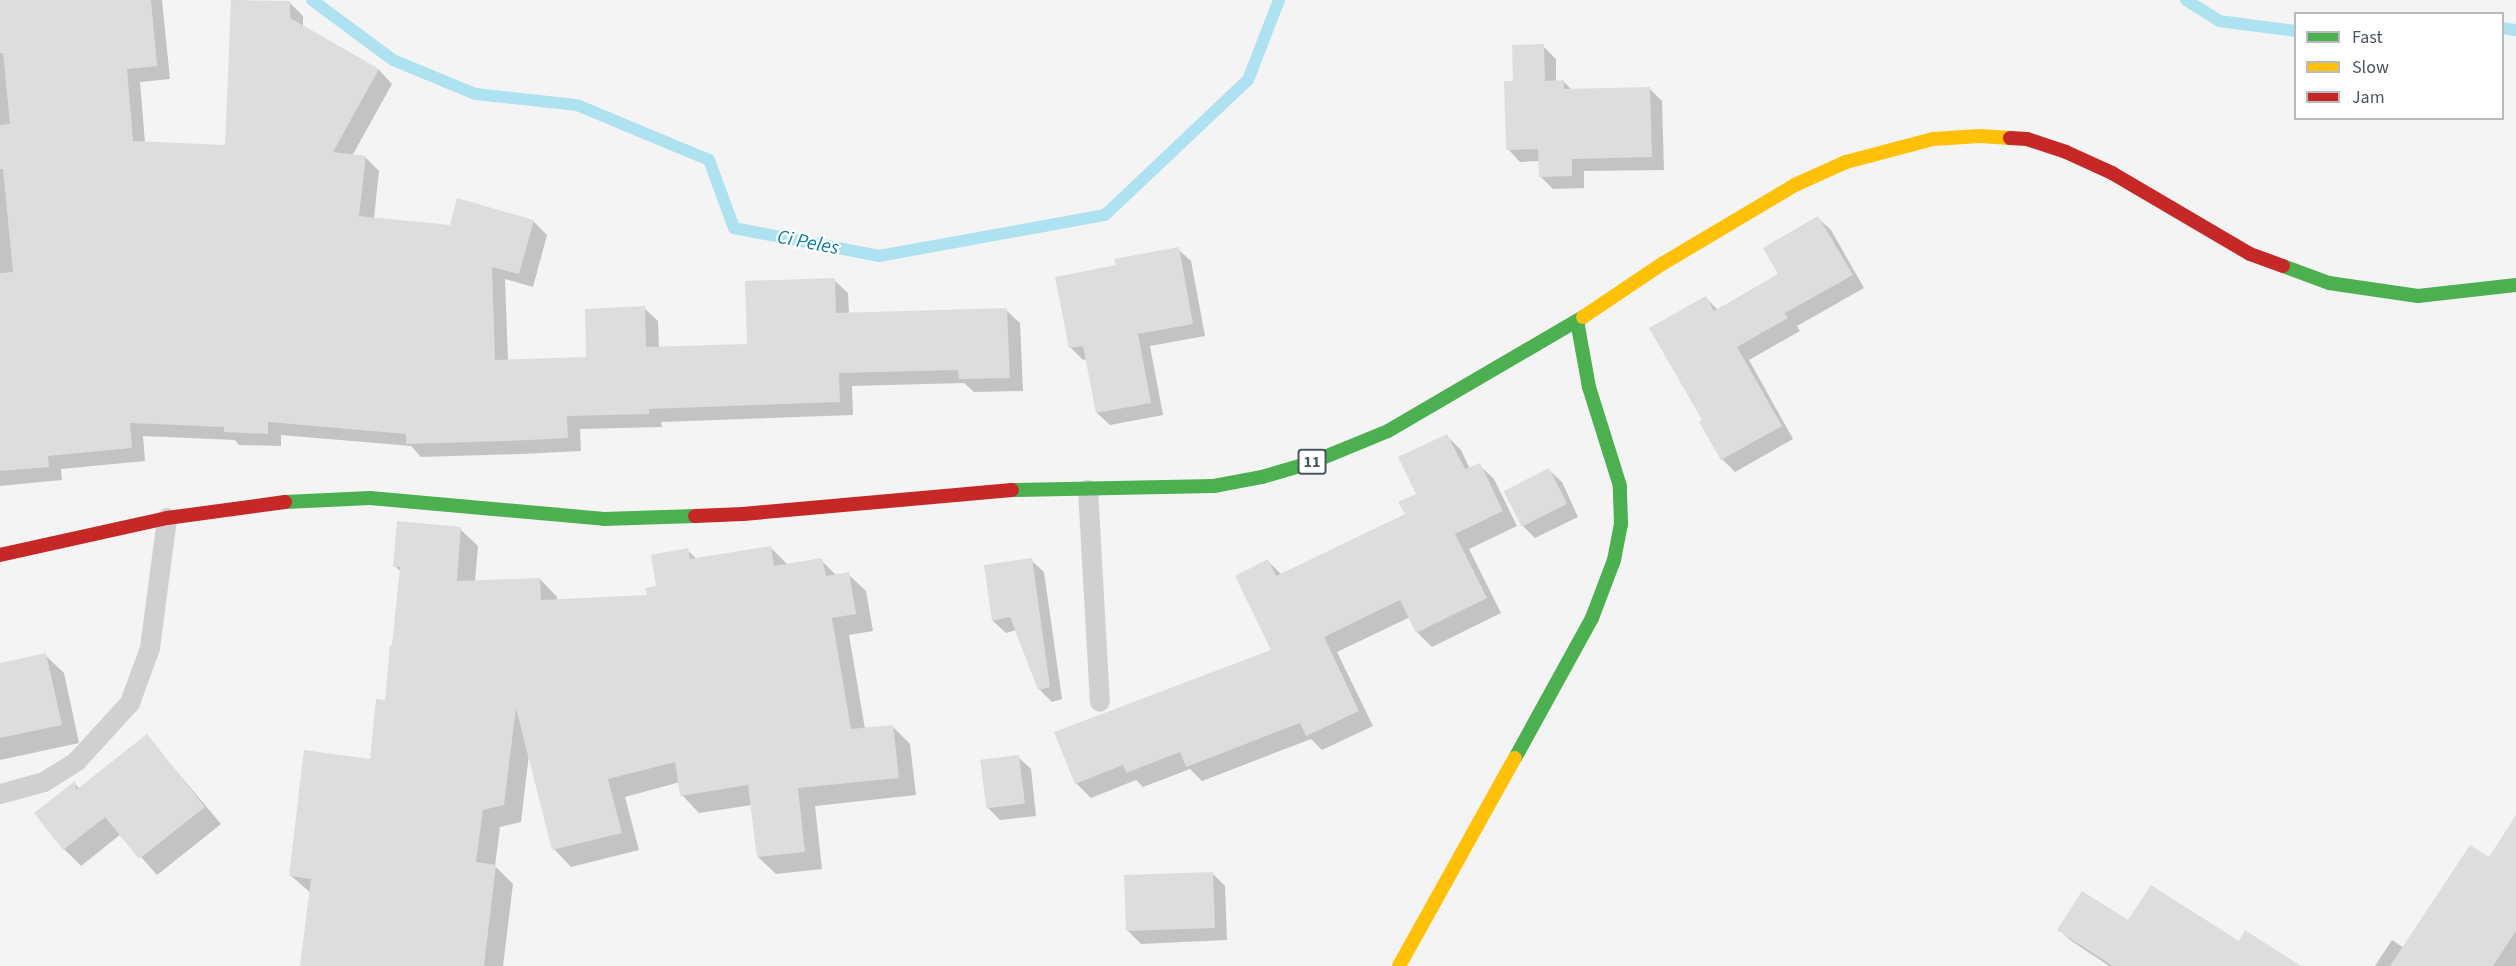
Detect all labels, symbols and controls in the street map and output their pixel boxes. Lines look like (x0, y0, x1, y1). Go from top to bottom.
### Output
legend (2294, 12, 2504, 120)
text: Fast (2352, 25, 2383, 50)
text: Slow (2352, 55, 2389, 80)
text: Jam (2352, 85, 2385, 110)
water label: Ci Peles (775, 225, 841, 261)
road number: 11 (1297, 449, 1327, 475)

